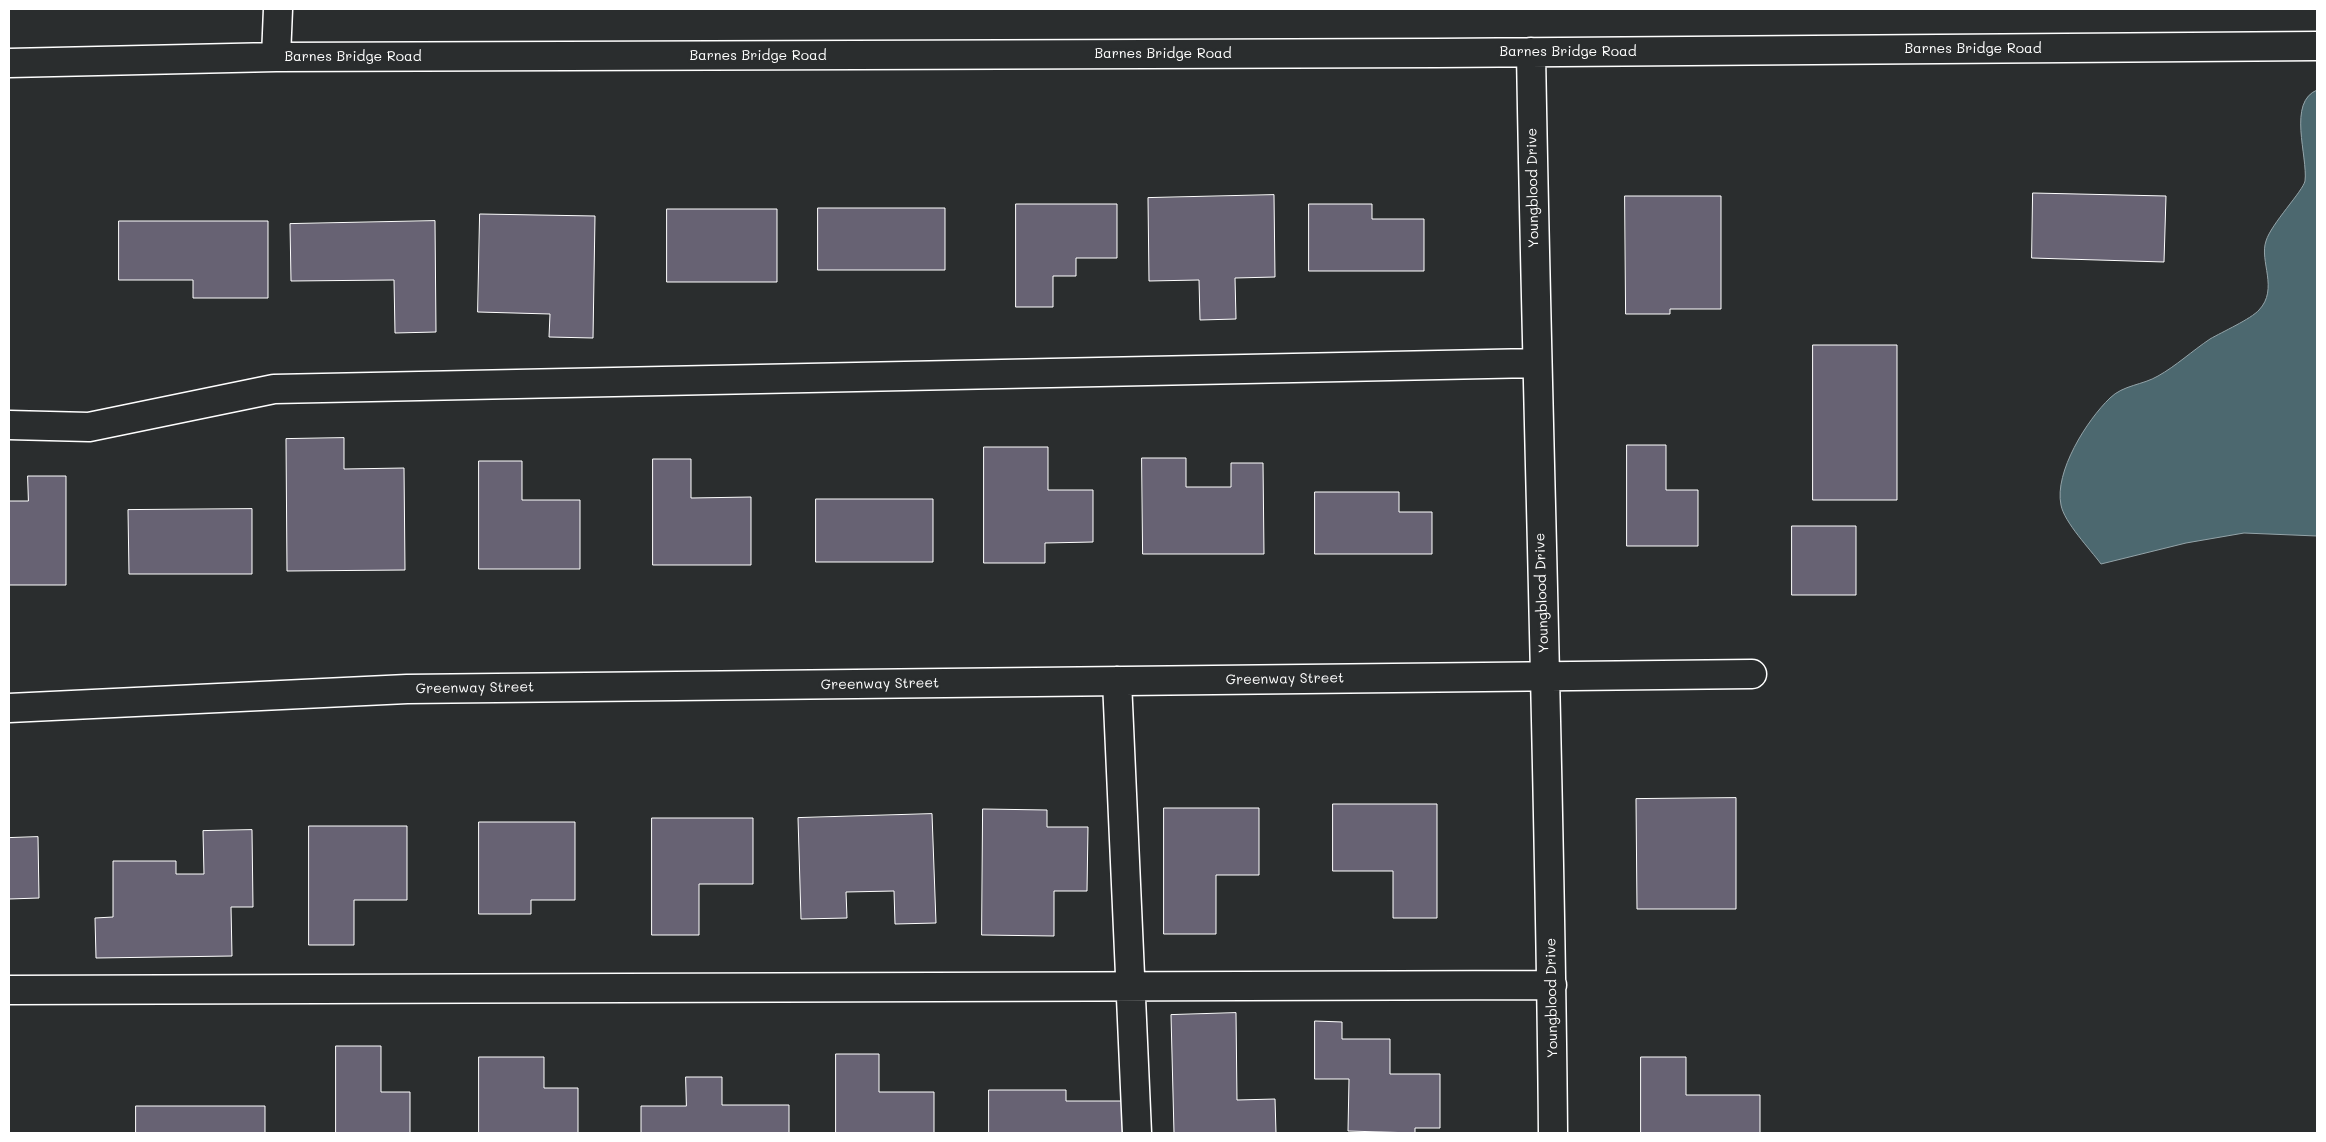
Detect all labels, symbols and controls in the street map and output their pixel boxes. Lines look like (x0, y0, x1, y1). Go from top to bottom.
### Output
street label: Barnes Bridge Road (1904, 41, 2042, 57)
street label: Barnes Bridge Road (1499, 44, 1637, 60)
street label: Barnes Bridge Road (1094, 46, 1232, 62)
street label: Barnes Bridge Road (689, 48, 827, 64)
street label: Barnes Bridge Road (284, 49, 422, 65)
street label: Youngblood Drive (1524, 128, 1542, 248)
street label: Youngblood Drive (1532, 533, 1552, 653)
street label: Greenway Street (1226, 670, 1344, 688)
street label: Greenway Street (821, 675, 939, 693)
street label: Greenway Street (416, 679, 534, 697)
street label: Youngblood Drive (1543, 938, 1561, 1058)

